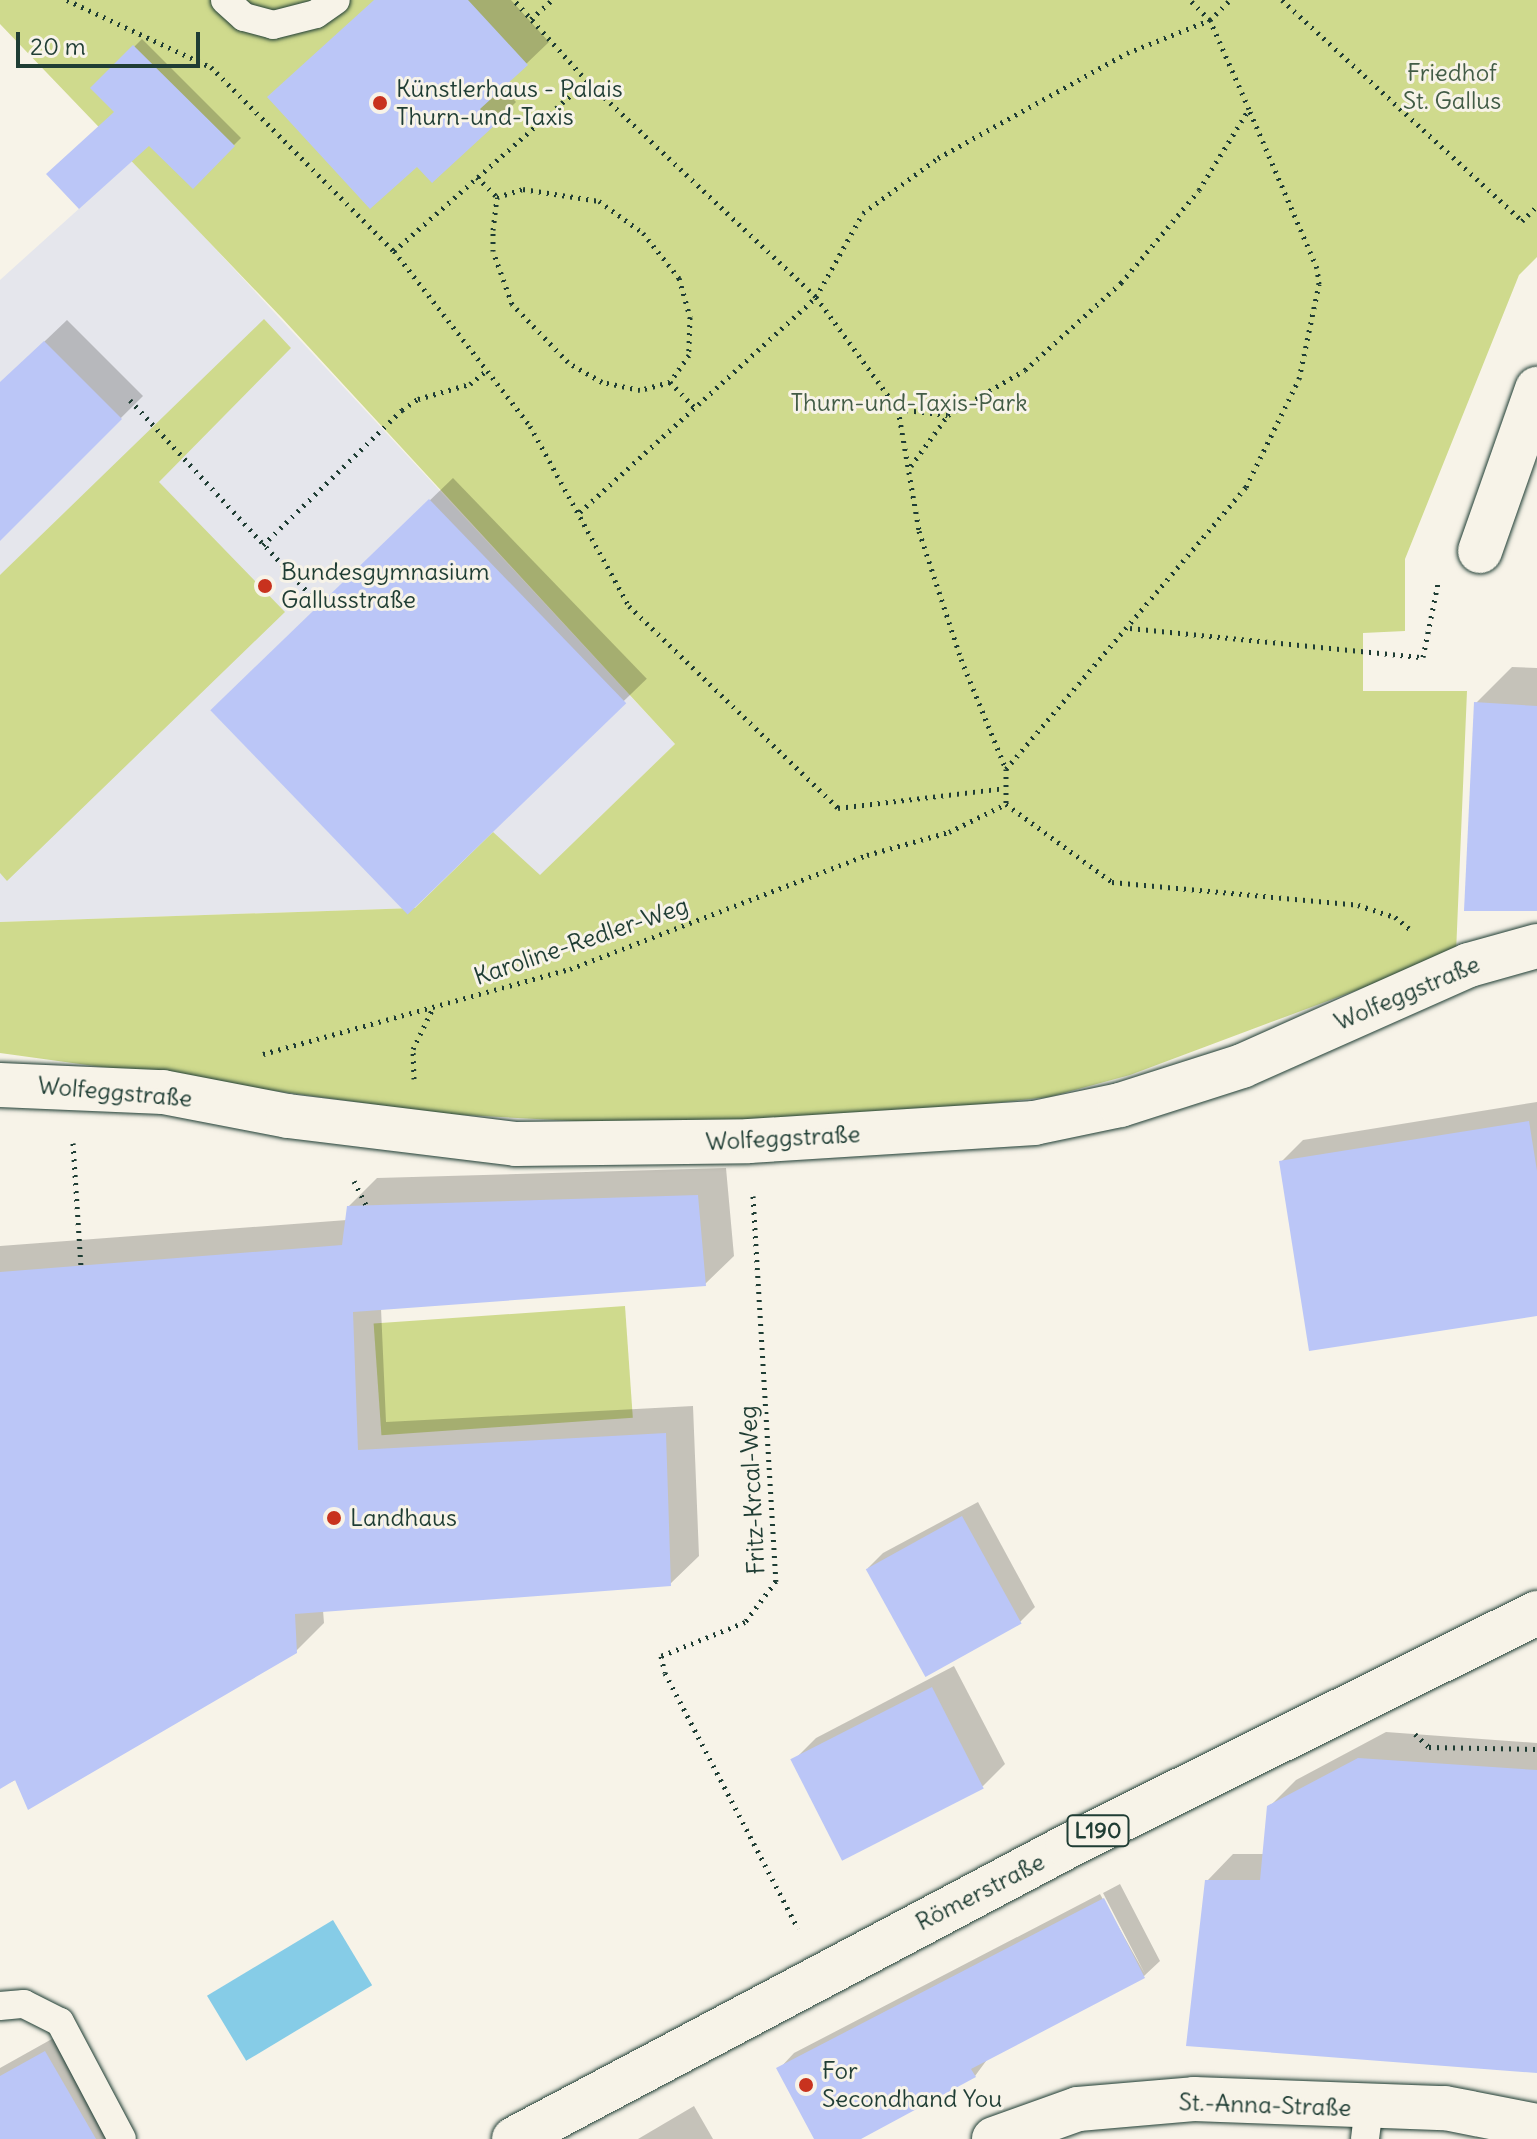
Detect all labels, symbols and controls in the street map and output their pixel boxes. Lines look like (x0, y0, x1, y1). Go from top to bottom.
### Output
scale bar (20, 16, 204, 66)
text: 20 m (30, 31, 86, 61)
park label: Friedhof St. Gallus (1403, 59, 1501, 115)
place label: Künstlerhaus - Palais Thurn-und-Taxis (396, 75, 623, 131)
marker: Künstlerhaus - Palais Thurn-und-Taxis (371, 94, 389, 112)
park label: Thurn-und-Taxis-Park (790, 389, 1028, 417)
place label: Bundesgymnasium Gallusstraße (281, 558, 490, 614)
marker: Bundesgymnasium Gallusstraße (256, 577, 274, 595)
street label: Karoline-Redler-Weg (470, 891, 692, 991)
street label: Wolfeggstraße (1330, 949, 1484, 1037)
street label: Wolfeggstraße (37, 1071, 193, 1113)
street label: Wolfeggstraße (705, 1120, 861, 1156)
street label: Fritz-Krcal-Weg (733, 1405, 771, 1575)
place label: Landhaus (350, 1504, 457, 1532)
marker: Landhaus (325, 1509, 343, 1527)
road number: L190 (1066, 1813, 1130, 1849)
street label: Römerstraße (911, 1847, 1049, 1937)
place label: For Secondhand You (822, 2057, 1002, 2113)
marker: For Secondhand You (797, 2076, 815, 2094)
street label: St.-Anna-Straße (1178, 2088, 1352, 2122)

